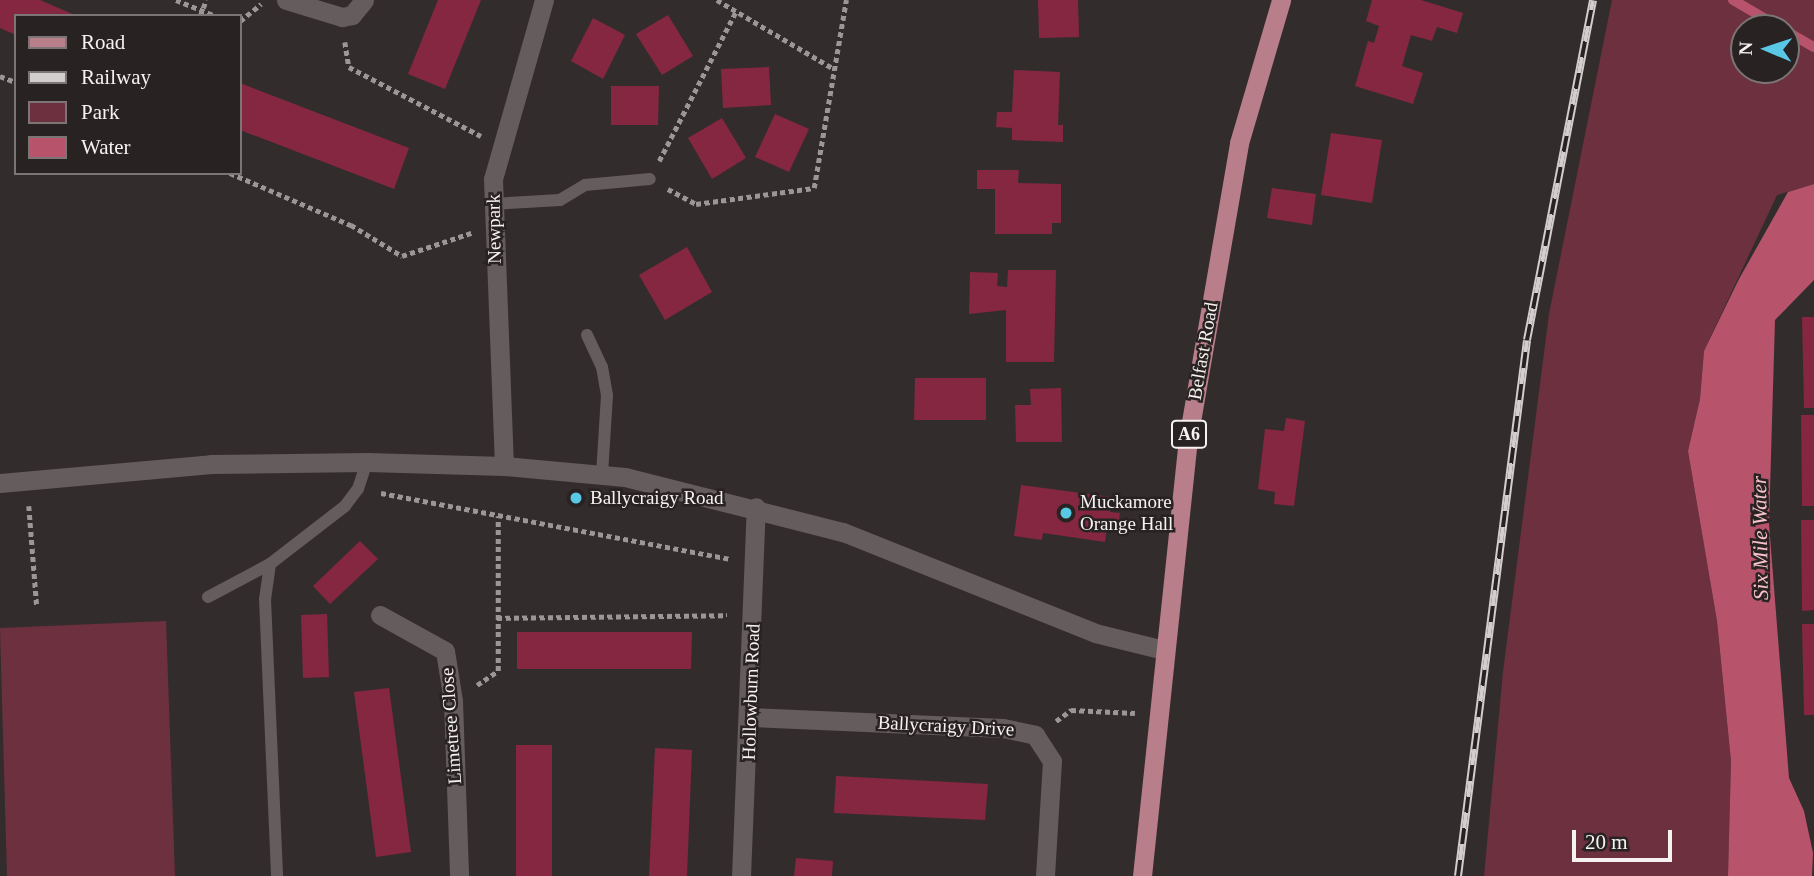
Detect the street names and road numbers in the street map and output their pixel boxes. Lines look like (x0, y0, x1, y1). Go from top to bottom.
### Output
street label: Newpark (482, 194, 506, 264)
street label: Belfast Road (1183, 300, 1223, 402)
road number: A6 (1170, 420, 1208, 448)
street label: Hollowburn Road (737, 623, 765, 761)
street label: Limetree Close (436, 667, 466, 785)
street label: Ballycraigy Drive (877, 711, 1015, 741)

